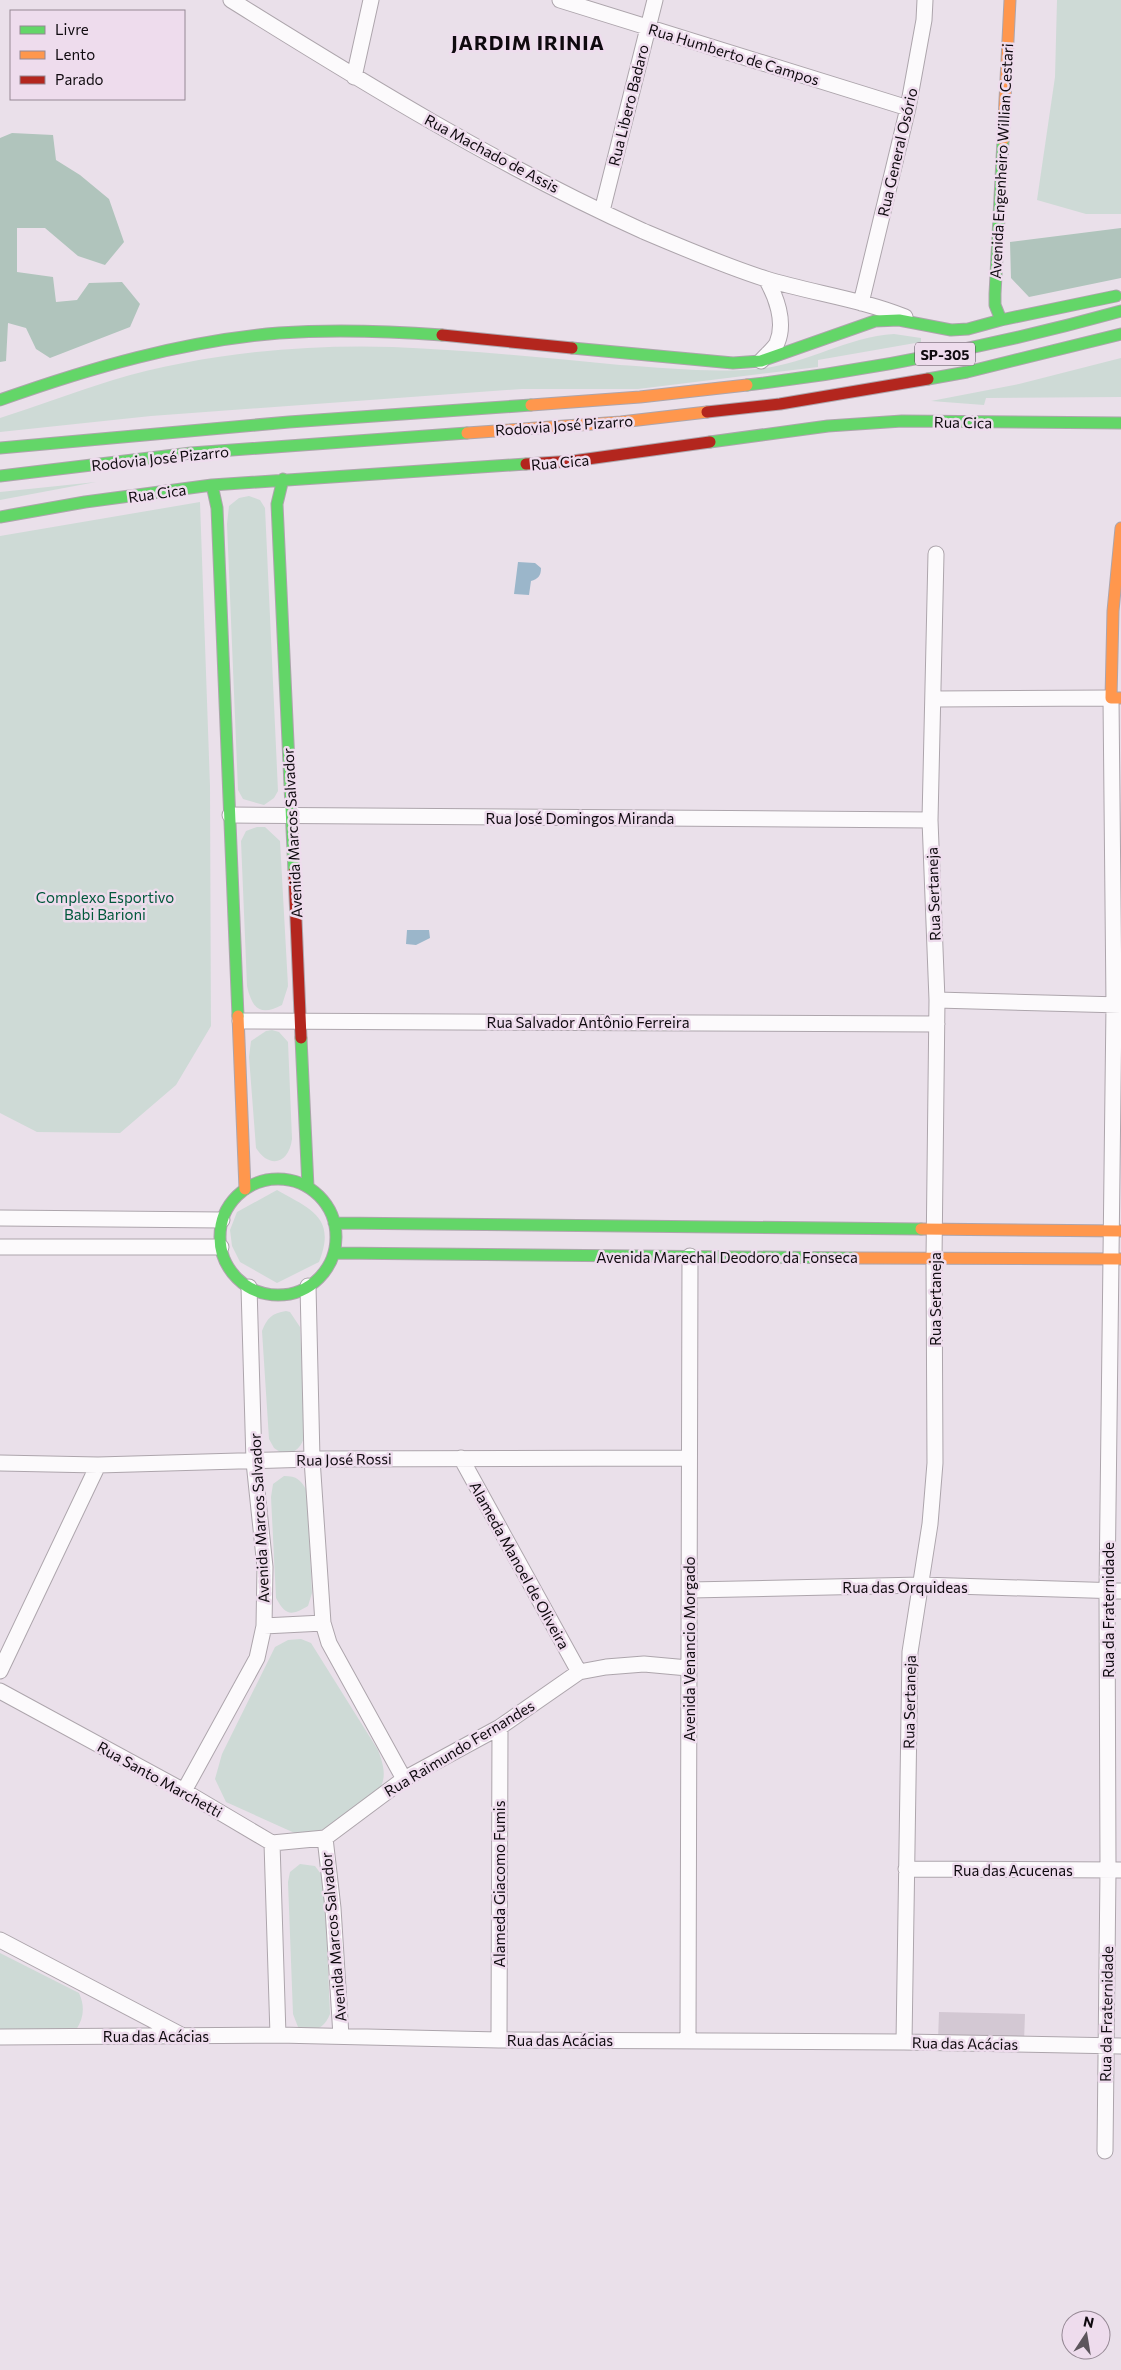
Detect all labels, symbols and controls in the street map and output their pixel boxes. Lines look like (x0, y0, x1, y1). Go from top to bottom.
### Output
legend (10, 10, 185, 100)
street label: Rua Humberto de Campos (646, 19, 822, 89)
text: Livre (55, 20, 89, 38)
district label: JARDIM IRINIA (451, 30, 605, 54)
street label: Rua Libero Badaro (604, 42, 652, 168)
street label: Avenida Engenheiro Willian Cestari (986, 43, 1016, 279)
text: Lento (55, 45, 95, 63)
text: Parado (55, 70, 104, 88)
street label: Rua General Osório (873, 86, 921, 218)
street label: Rua Machado de Assis (422, 110, 562, 196)
road number: SP-305 (915, 342, 975, 366)
street label: Rodovia José Pizarro (494, 411, 634, 439)
street label: Rua Cica (934, 412, 992, 432)
street label: Rodovia José Pizarro (90, 442, 230, 474)
street label: Rua Cica (530, 450, 590, 474)
street label: Rua Cica (127, 480, 187, 506)
street label: Avenida Marcos Salvador (279, 748, 305, 918)
street label: Rua José Domingos Miranda (486, 809, 674, 827)
street label: Rua Sertaneja (922, 847, 944, 941)
park label: Complexo Esportivo Babi Barioni (36, 888, 174, 923)
street label: Rua Salvador Antônio Ferreira (487, 1013, 690, 1031)
street label: Avenida Marechal Deodoro da Fonseca (596, 1248, 858, 1266)
street label: Rua Sertaneja (926, 1252, 944, 1346)
street label: Avenida Marcos Salvador (246, 1433, 272, 1603)
street label: Rua José Rossi (296, 1449, 392, 1469)
street label: Alameda Manoel de Oliveira (466, 1478, 574, 1652)
street label: Rua da Fraternidade (1099, 1542, 1117, 1678)
street label: Avenida Venancio Morgado (680, 1556, 698, 1742)
street label: Rua das Orquideas (842, 1578, 968, 1596)
street label: Rua Sertaneja (899, 1655, 919, 1749)
street label: Rua Raimundo Fernandes (381, 1696, 537, 1800)
street label: Rua Santo Marchetti (94, 1737, 226, 1821)
street label: Alameda Giacomo Fumis (490, 1800, 508, 1967)
street label: Avenida Marcos Salvador (317, 1851, 349, 2023)
street label: Rua das Acucenas (953, 1861, 1073, 1879)
street label: Rua da Fraternidade (1096, 1946, 1116, 2082)
street label: Rua das Acácias (103, 2027, 209, 2045)
street label: Rua das Acácias (507, 2031, 613, 2049)
street label: Rua das Acácias (912, 2033, 1019, 2053)
north arrow (1061, 2310, 1111, 2360)
text: N (1082, 2312, 1096, 2331)

